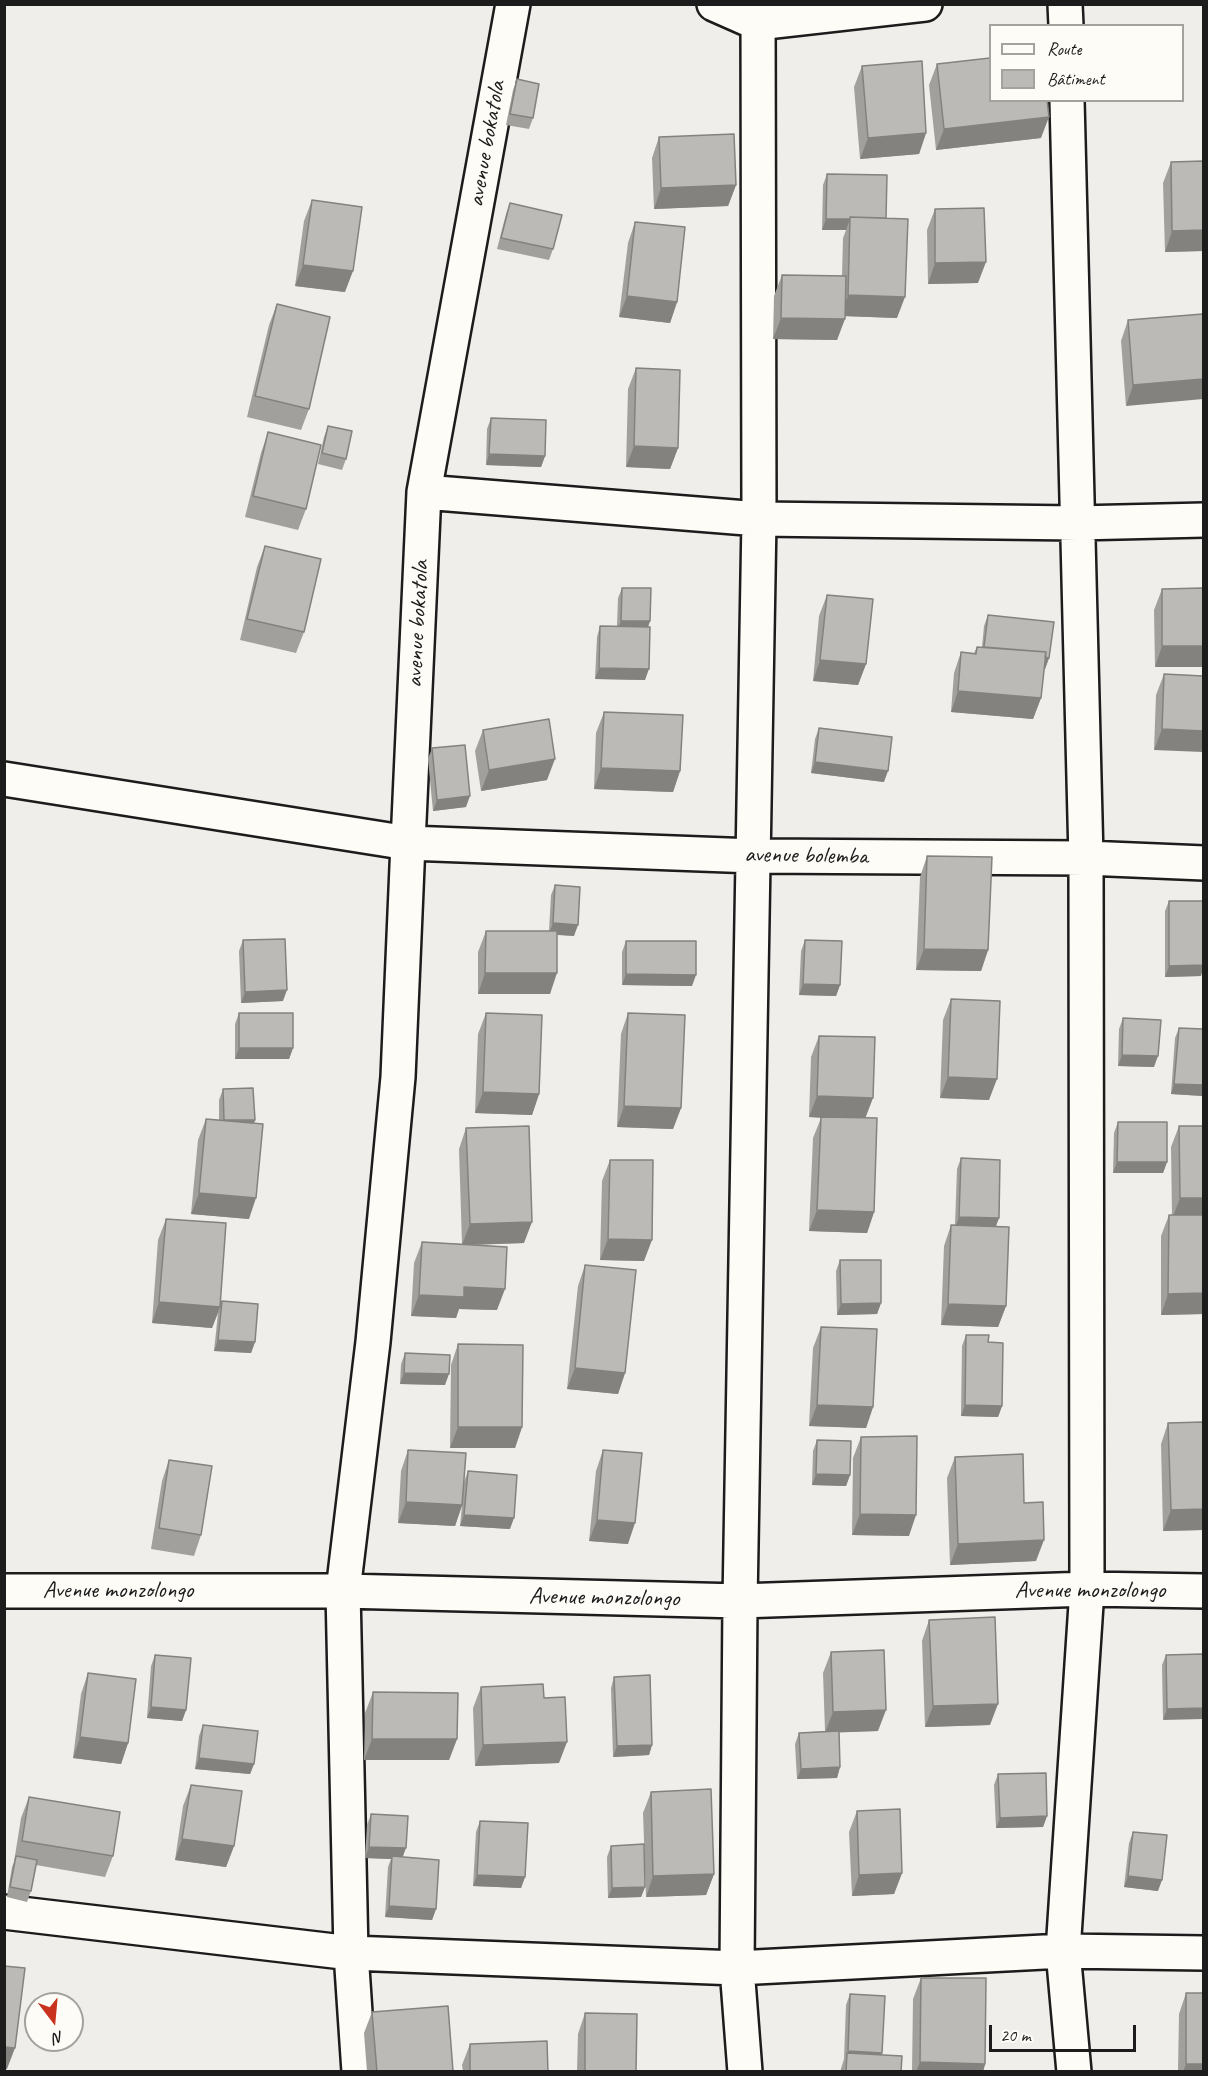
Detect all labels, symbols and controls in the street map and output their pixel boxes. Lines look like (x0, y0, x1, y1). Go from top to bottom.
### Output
legend (989, 24, 1184, 102)
text: Route (1047, 38, 1081, 60)
text: Bâtiment (1047, 68, 1105, 90)
street label: avenue bokatola (462, 79, 512, 209)
street label: avenue bokatola (400, 560, 436, 688)
street label: avenue bolemba (744, 841, 868, 871)
street label: Avenue monzolongo (43, 1577, 193, 1605)
street label: Avenue monzolongo (1015, 1577, 1165, 1605)
street label: Avenue monzolongo (529, 1582, 679, 1614)
north arrow (24, 1992, 84, 2052)
scale bar (992, 2013, 1139, 2051)
text: 20 m (1000, 2024, 1031, 2046)
text: N (51, 2026, 66, 2048)

